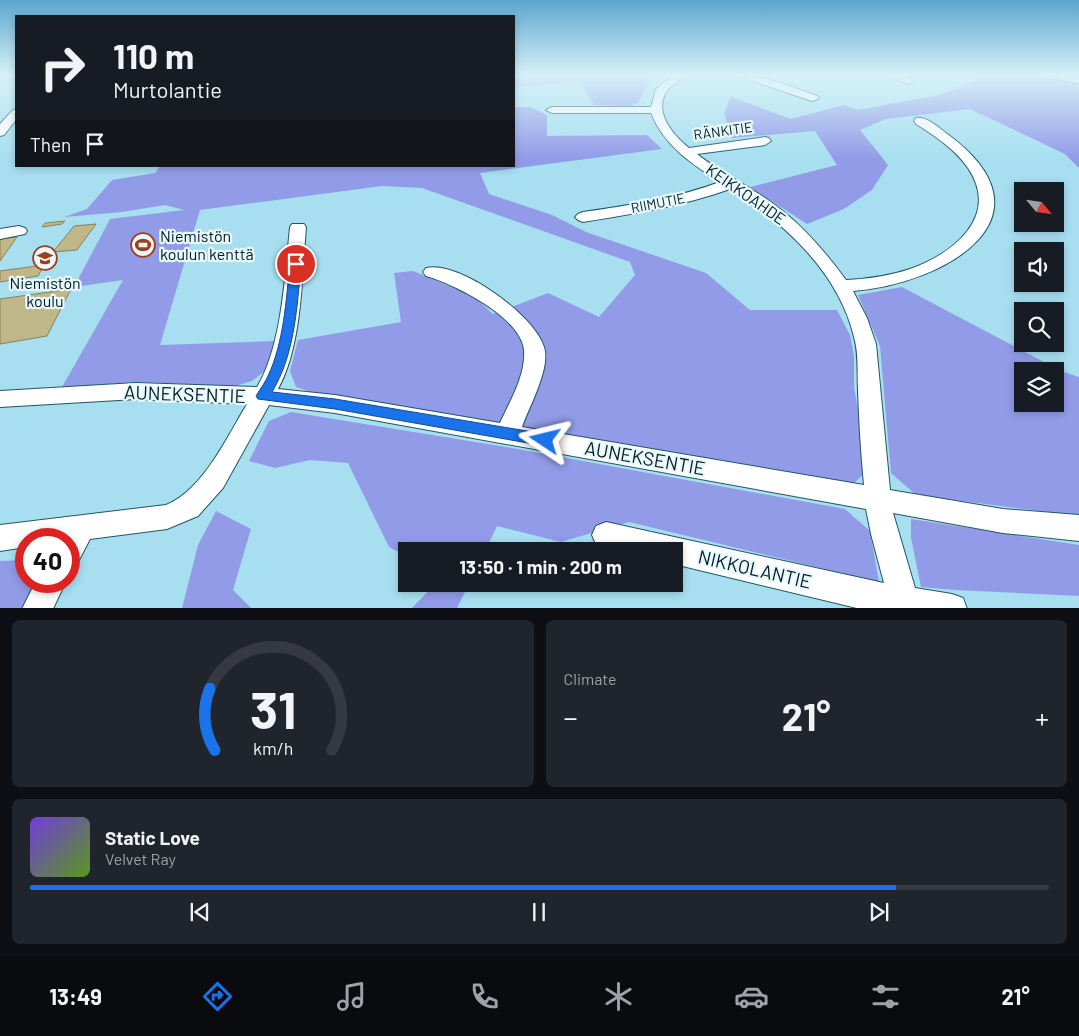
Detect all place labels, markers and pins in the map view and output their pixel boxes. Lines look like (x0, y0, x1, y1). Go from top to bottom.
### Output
place label: Niemistön koulun kenttä (160, 226, 254, 263)
sports icon: Niemistön koulun kenttä (130, 232, 156, 258)
pin (275, 243, 317, 285)
school or university icon: Niemistön koulu (32, 245, 58, 271)
place label: Niemistön koulu (9, 273, 81, 310)

